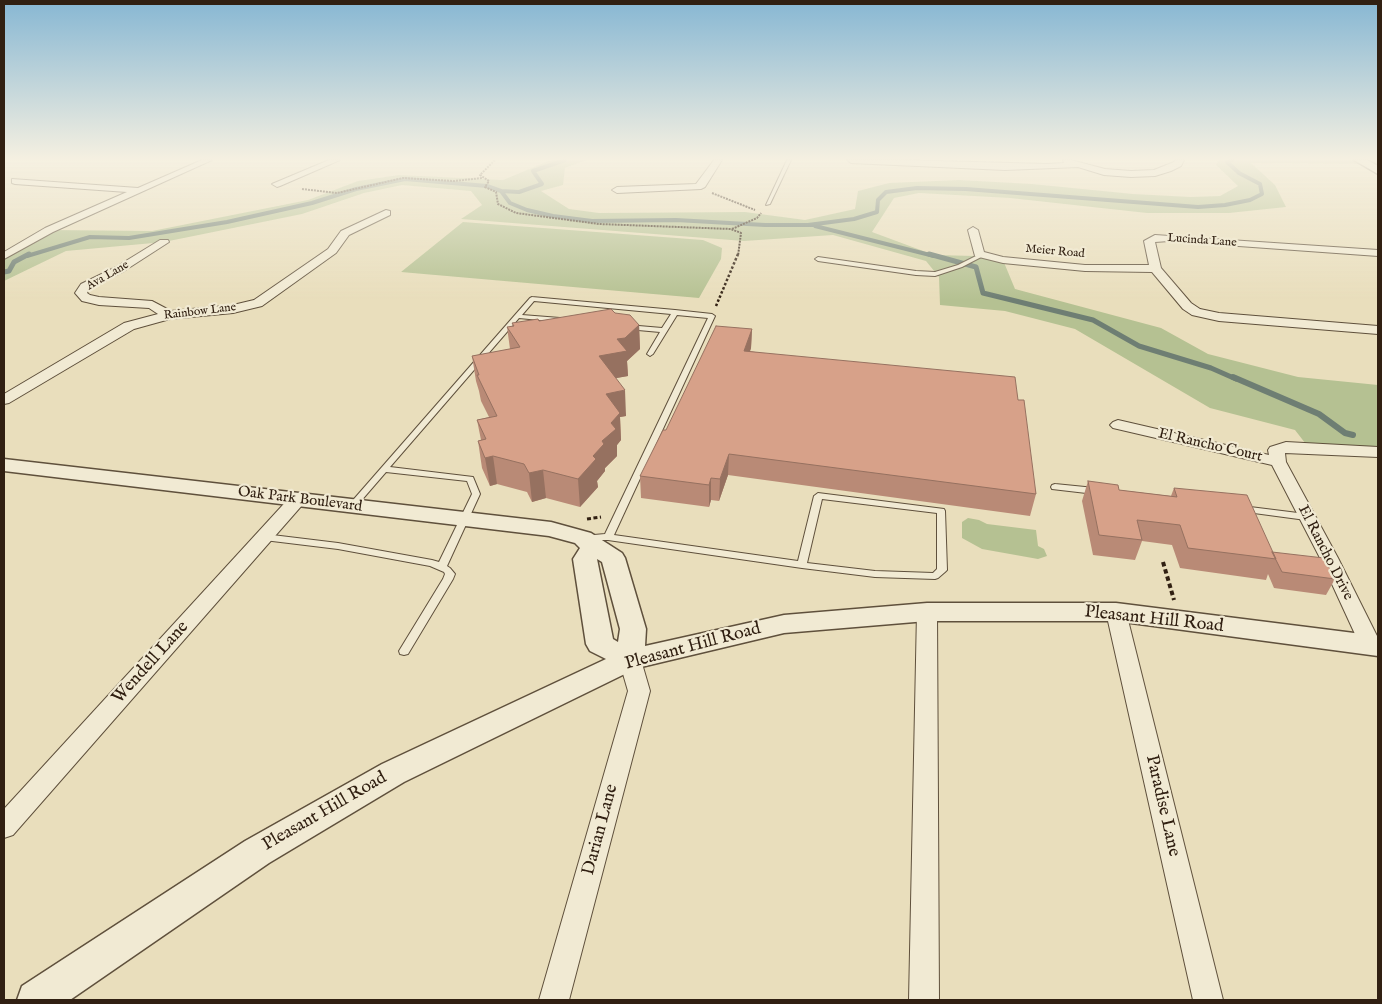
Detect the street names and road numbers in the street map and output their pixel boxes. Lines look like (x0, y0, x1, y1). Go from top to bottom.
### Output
street label: Lucinda Lane (1167, 231, 1237, 251)
street label: Meier Road (1025, 242, 1085, 262)
street label: Ava Lane (84, 258, 132, 294)
street label: Rainbow Lane (163, 300, 237, 324)
street label: El Rancho Court (1156, 425, 1264, 467)
street label: Oak Park Boulevard (237, 483, 363, 517)
street label: El Rancho Drive (1293, 502, 1357, 604)
street label: Pleasant Hill Road (1083, 602, 1225, 638)
street label: Wendell Lane (108, 617, 194, 709)
street label: Pleasant Hill Road (623, 618, 763, 676)
street label: Paradise Lane (1140, 753, 1184, 859)
street label: Pleasant Hill Road (259, 768, 391, 856)
street label: Darian Lane (578, 782, 624, 878)

